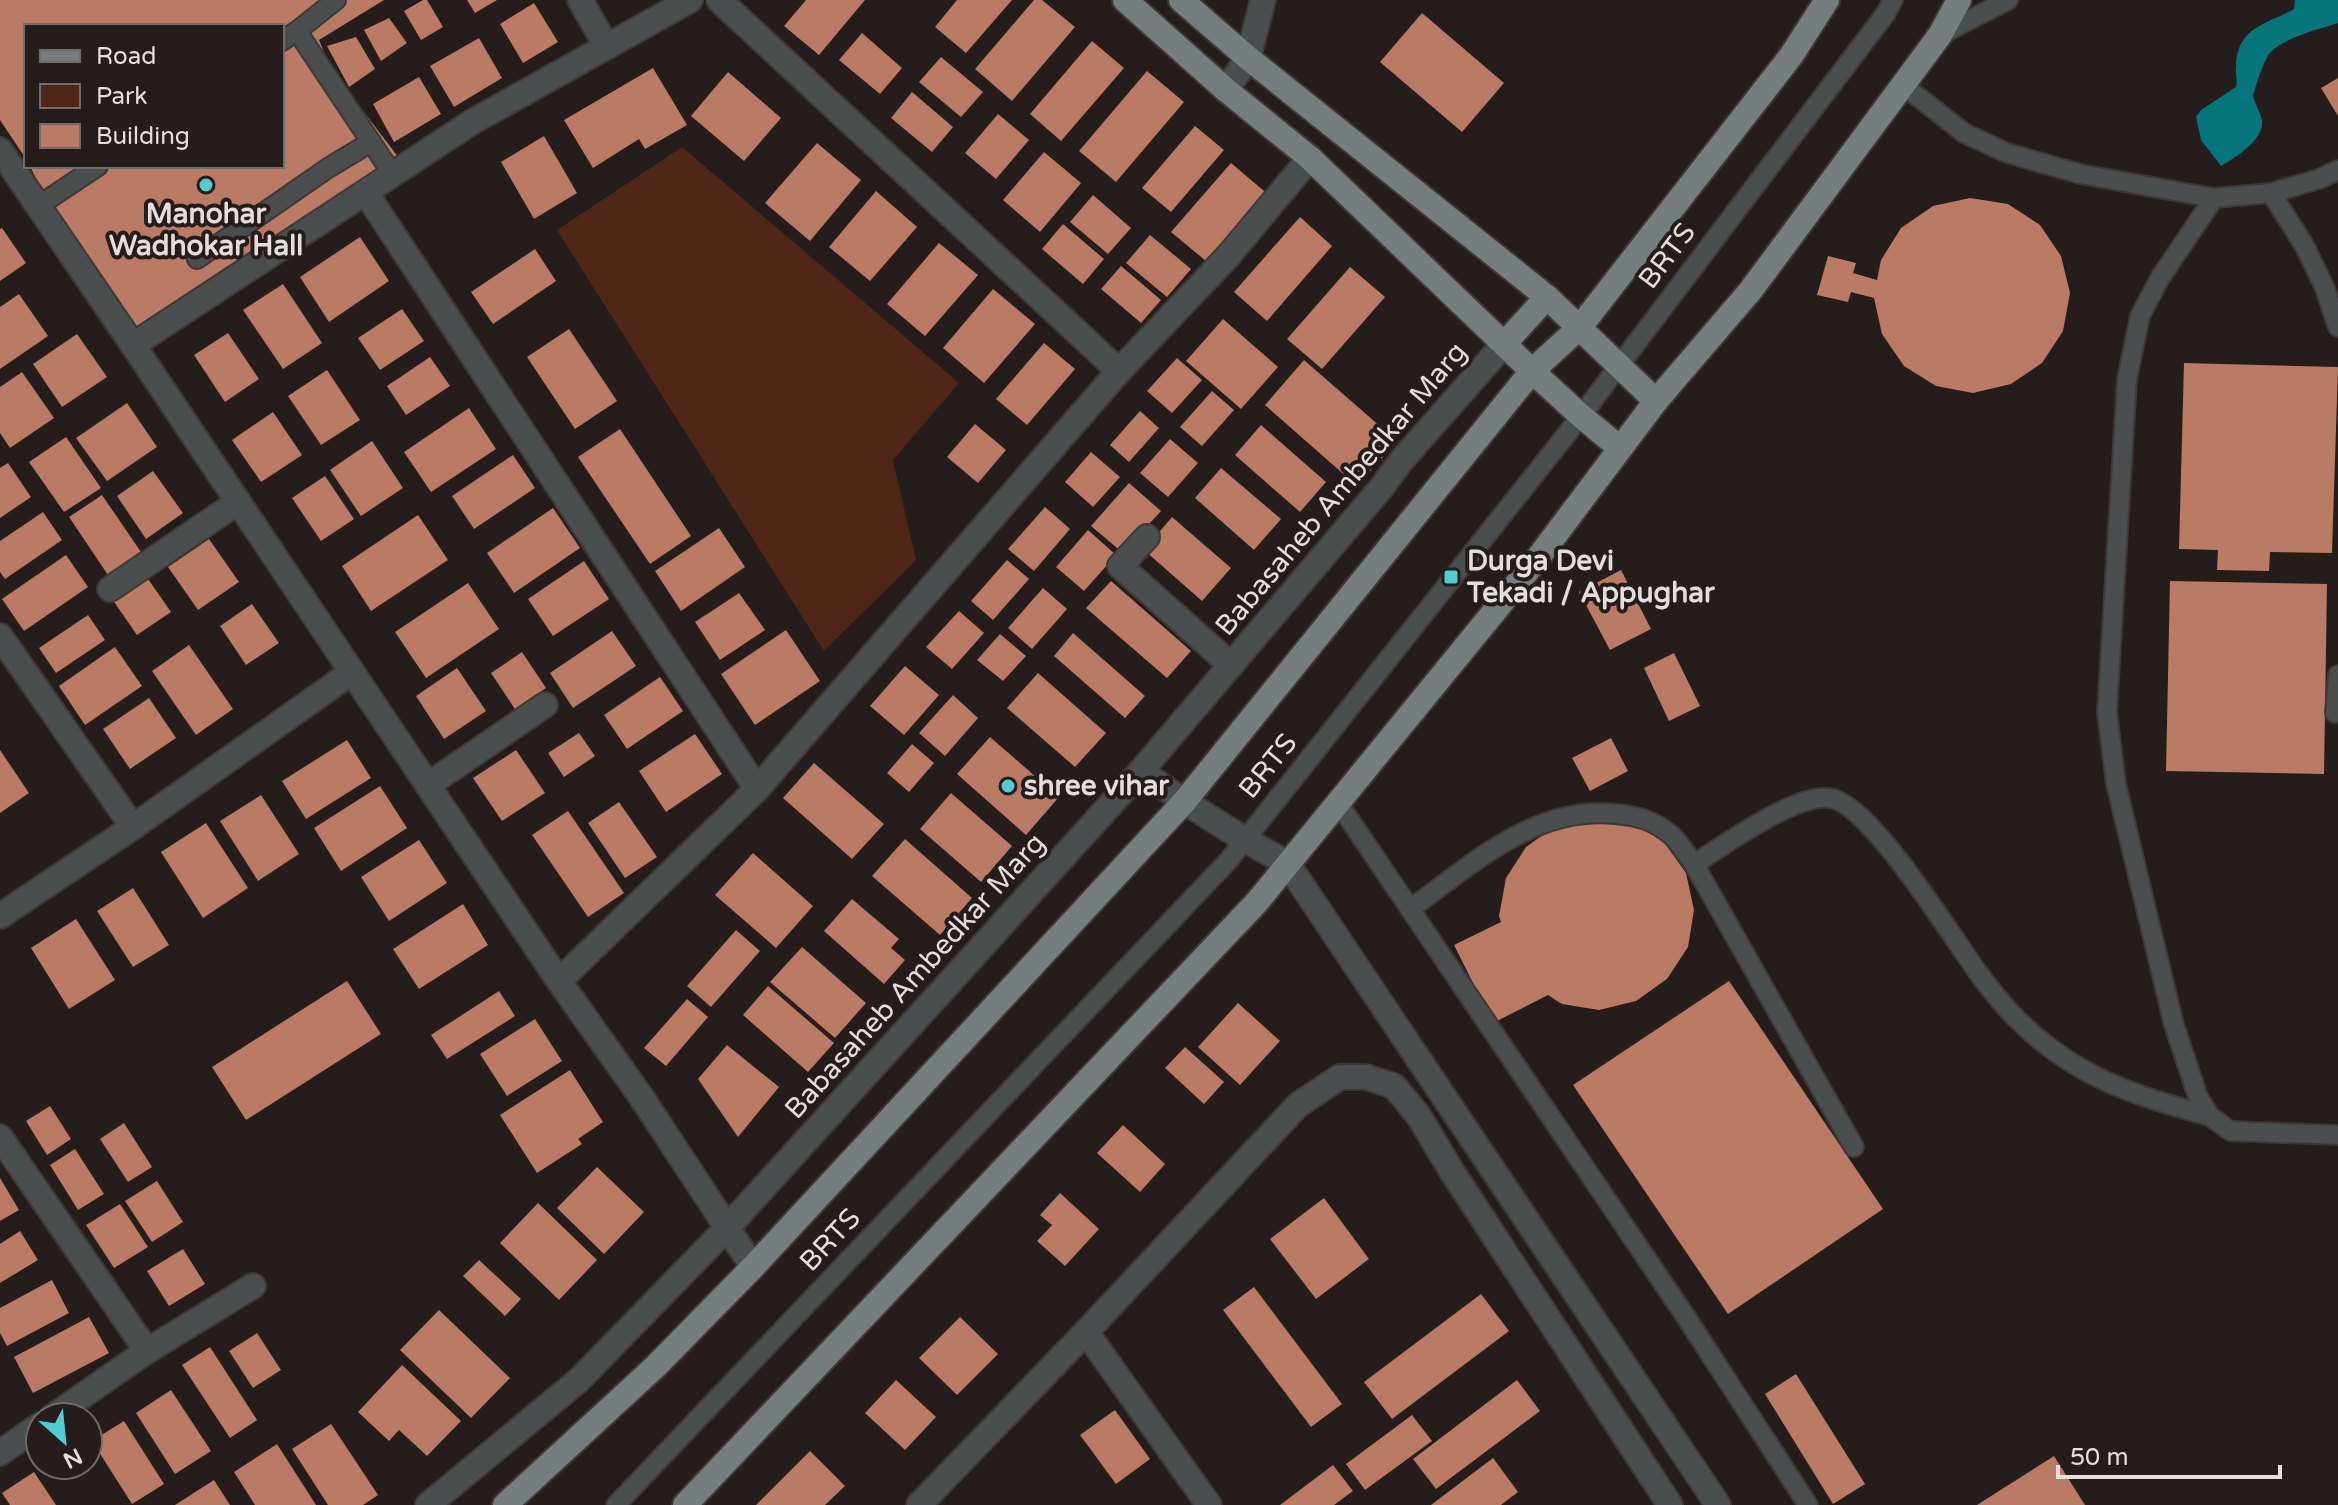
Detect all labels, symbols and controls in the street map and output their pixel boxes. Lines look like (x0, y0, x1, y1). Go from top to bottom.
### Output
legend (24, 24, 284, 168)
text: Road (96, 42, 156, 71)
text: Park (96, 82, 147, 111)
text: Building (96, 122, 190, 151)
marker: Manohar Wadhokar Hall (197, 176, 215, 194)
place label: Manohar Wadhokar Hall (109, 197, 303, 263)
street label: BRTS (1631, 216, 1703, 296)
street label: Babasaheb Ambedkar Marg (1208, 335, 1474, 643)
place label: Durga Devi Tekadi / Appughar (1466, 544, 1716, 610)
marker: Durga Devi Tekadi / Appughar (1442, 568, 1460, 586)
street label: BRTS (1232, 727, 1304, 805)
place label: shree vihar (1024, 769, 1170, 803)
marker: shree vihar (999, 777, 1017, 795)
street label: Babasaheb Ambedkar Marg (778, 826, 1052, 1126)
street label: BRTS (792, 1201, 868, 1279)
north arrow (24, 1401, 104, 1481)
scale bar (2058, 1429, 2280, 1479)
text: N (59, 1442, 86, 1474)
text: 50 m (2070, 1443, 2128, 1472)

